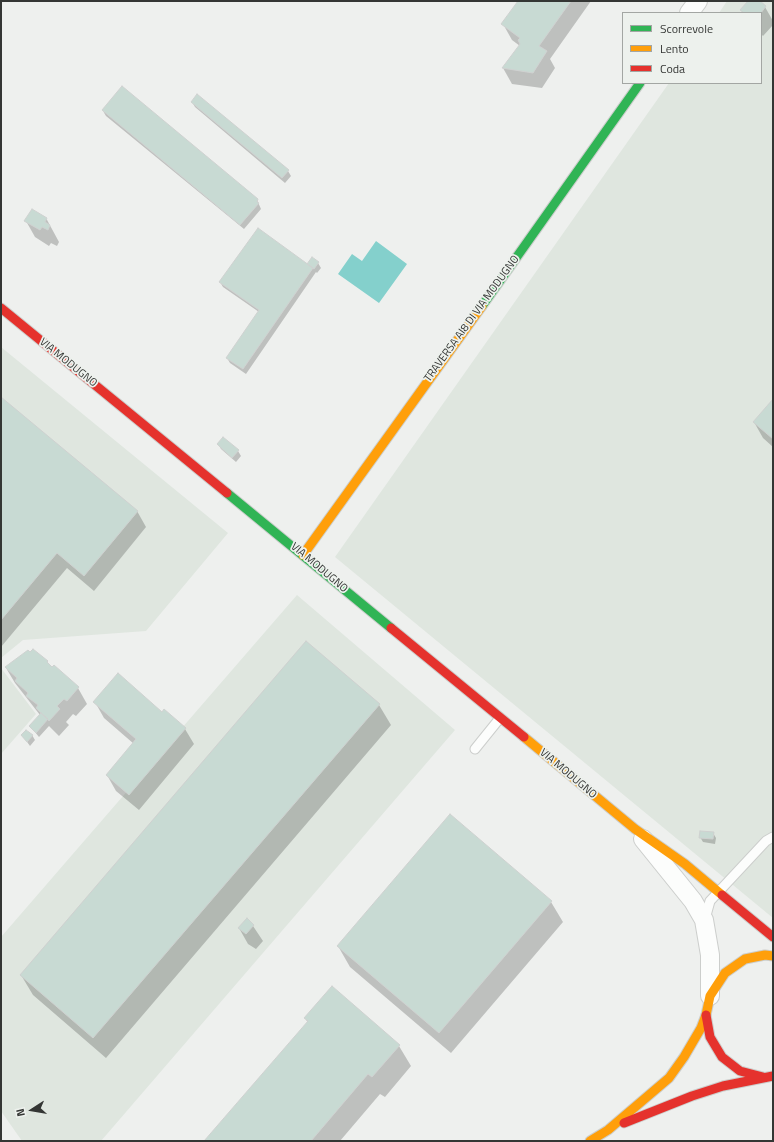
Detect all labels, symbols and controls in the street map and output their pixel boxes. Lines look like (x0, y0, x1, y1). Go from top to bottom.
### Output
legend (622, 12, 762, 84)
text: Scorrevole (660, 19, 713, 38)
text: Lento (660, 39, 689, 58)
text: Coda (660, 59, 685, 78)
street label: TRAVERSA AI8 DI VIA MODUGNO (422, 253, 522, 385)
street label: VIA MODUGNO (37, 336, 99, 390)
street label: VIA MODUGNO (288, 540, 350, 596)
street label: VIA MODUGNO (537, 746, 599, 802)
north arrow (12, 1090, 52, 1130)
text: N (12, 1107, 29, 1118)

